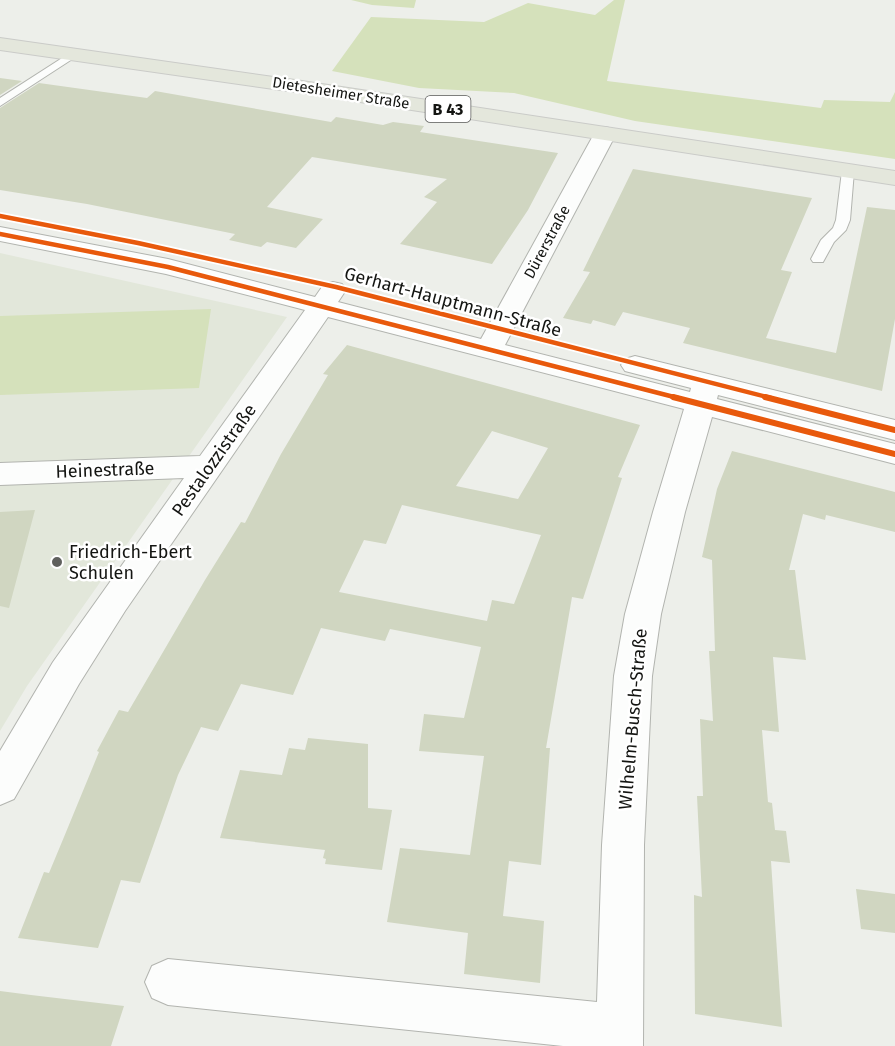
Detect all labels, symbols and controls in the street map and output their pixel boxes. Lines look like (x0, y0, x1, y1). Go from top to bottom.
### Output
street label: Dietesheimer Straße (271, 73, 411, 113)
road number: B 43 (426, 96, 470, 122)
street label: Dürerstraße (520, 202, 574, 282)
street label: Gerhart-Hauptmann-Straße (342, 262, 564, 342)
street label: Pestalozzistraße (167, 400, 261, 520)
street label: Heinestraße (55, 457, 155, 483)
place label: Friedrich-Ebert Schulen (69, 541, 192, 584)
marker: Friedrich-Ebert Schulen (50, 555, 64, 569)
street label: Wilhelm-Busch-Straße (614, 627, 652, 811)

